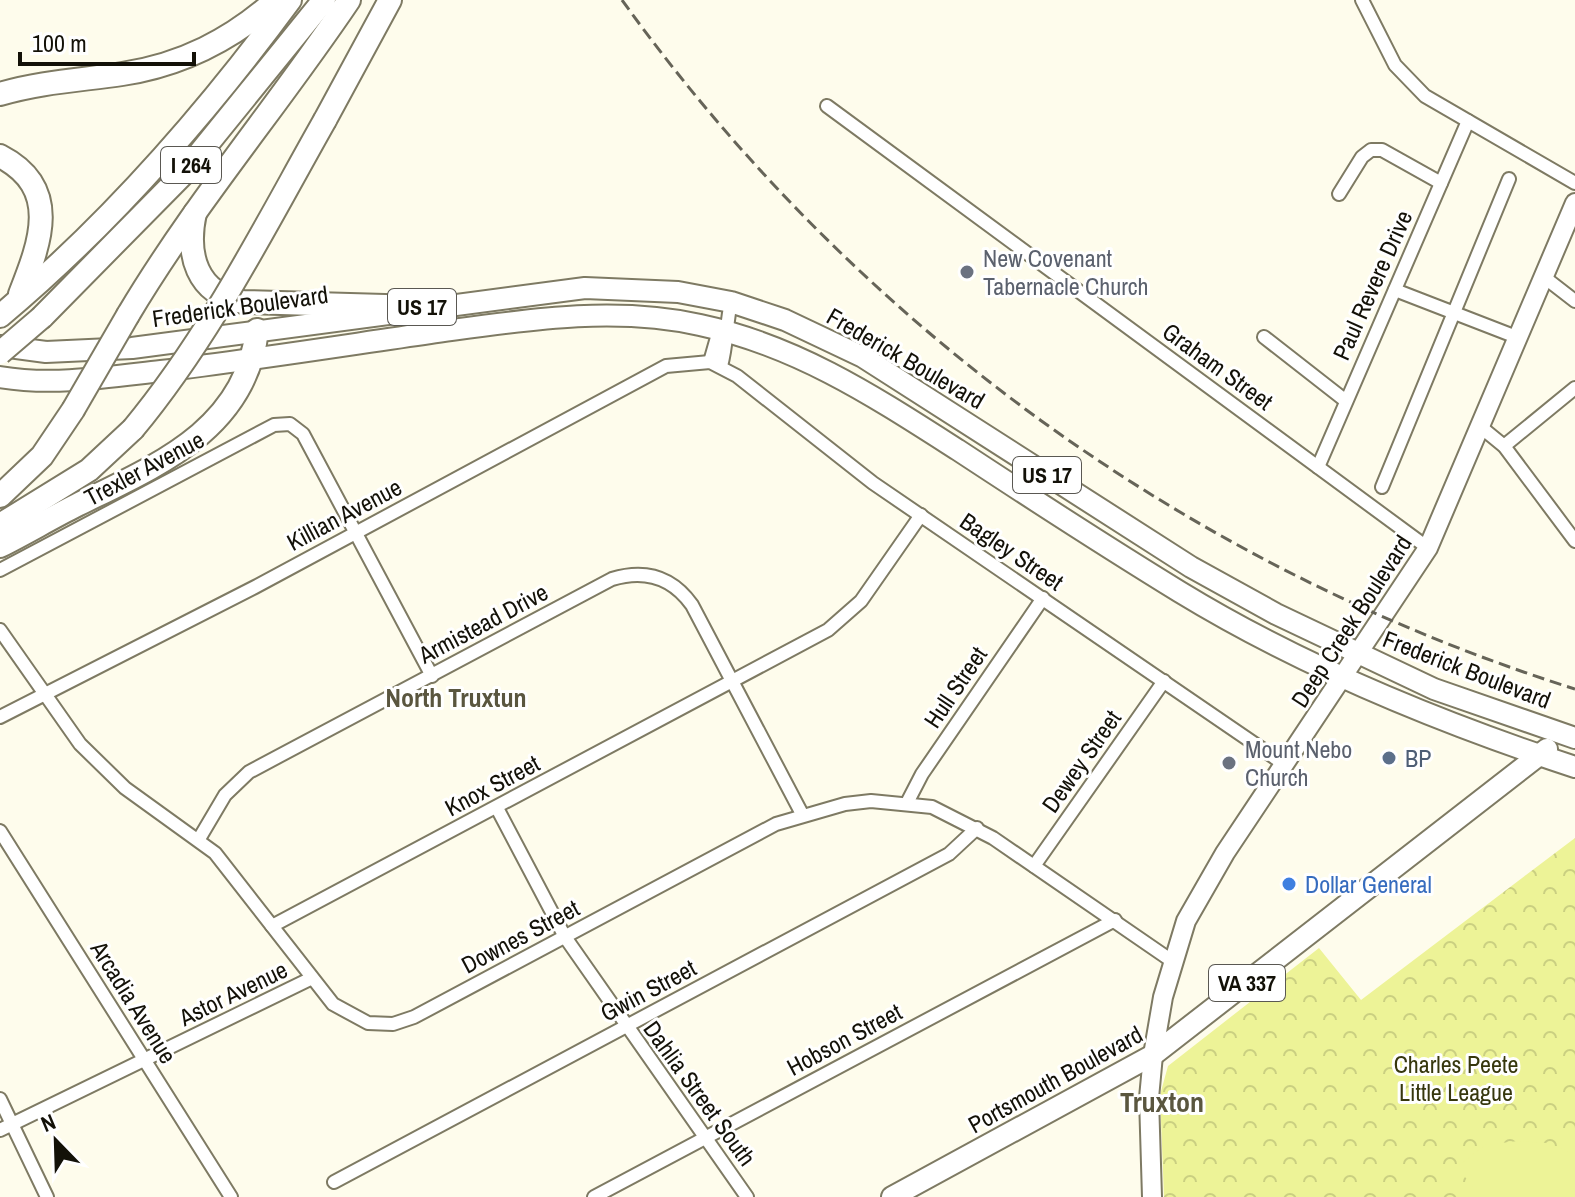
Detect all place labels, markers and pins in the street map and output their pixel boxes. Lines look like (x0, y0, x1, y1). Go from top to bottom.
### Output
place label: New Covenant Tabernacle Church (983, 242, 1149, 302)
marker: New Covenant Tabernacle Church (958, 263, 976, 281)
place label: Mount Nebo Church (1245, 733, 1352, 793)
place label: BP (1405, 742, 1431, 774)
marker: BP (1380, 749, 1398, 767)
marker: Mount Nebo Church (1220, 754, 1238, 772)
place label: Dollar General (1305, 868, 1432, 900)
marker: Dollar General (1280, 875, 1298, 893)

